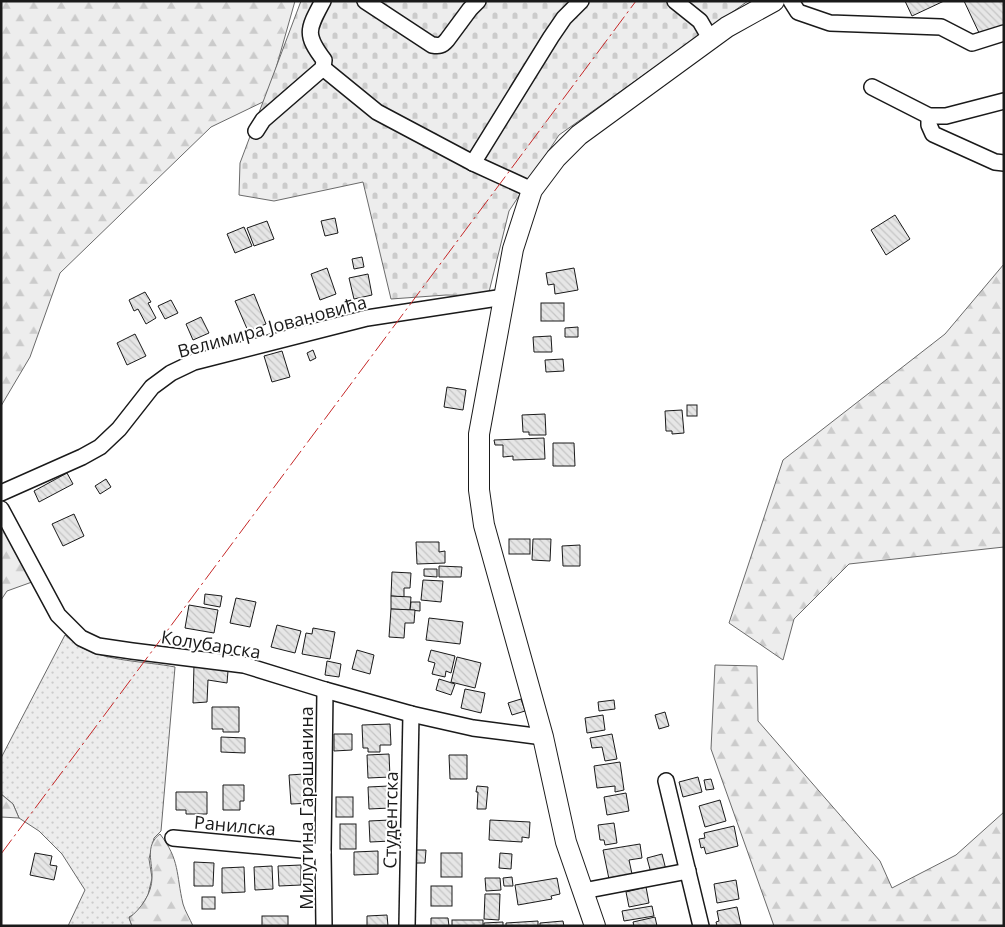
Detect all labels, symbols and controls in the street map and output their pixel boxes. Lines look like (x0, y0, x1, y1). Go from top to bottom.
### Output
street label: Велимира Јовановића (175, 289, 369, 363)
street label: Колубарска (159, 624, 263, 664)
street label: Милутина Гарашанина (294, 706, 318, 910)
street label: Студентска (377, 771, 403, 869)
street label: Ранилска (193, 809, 277, 841)

